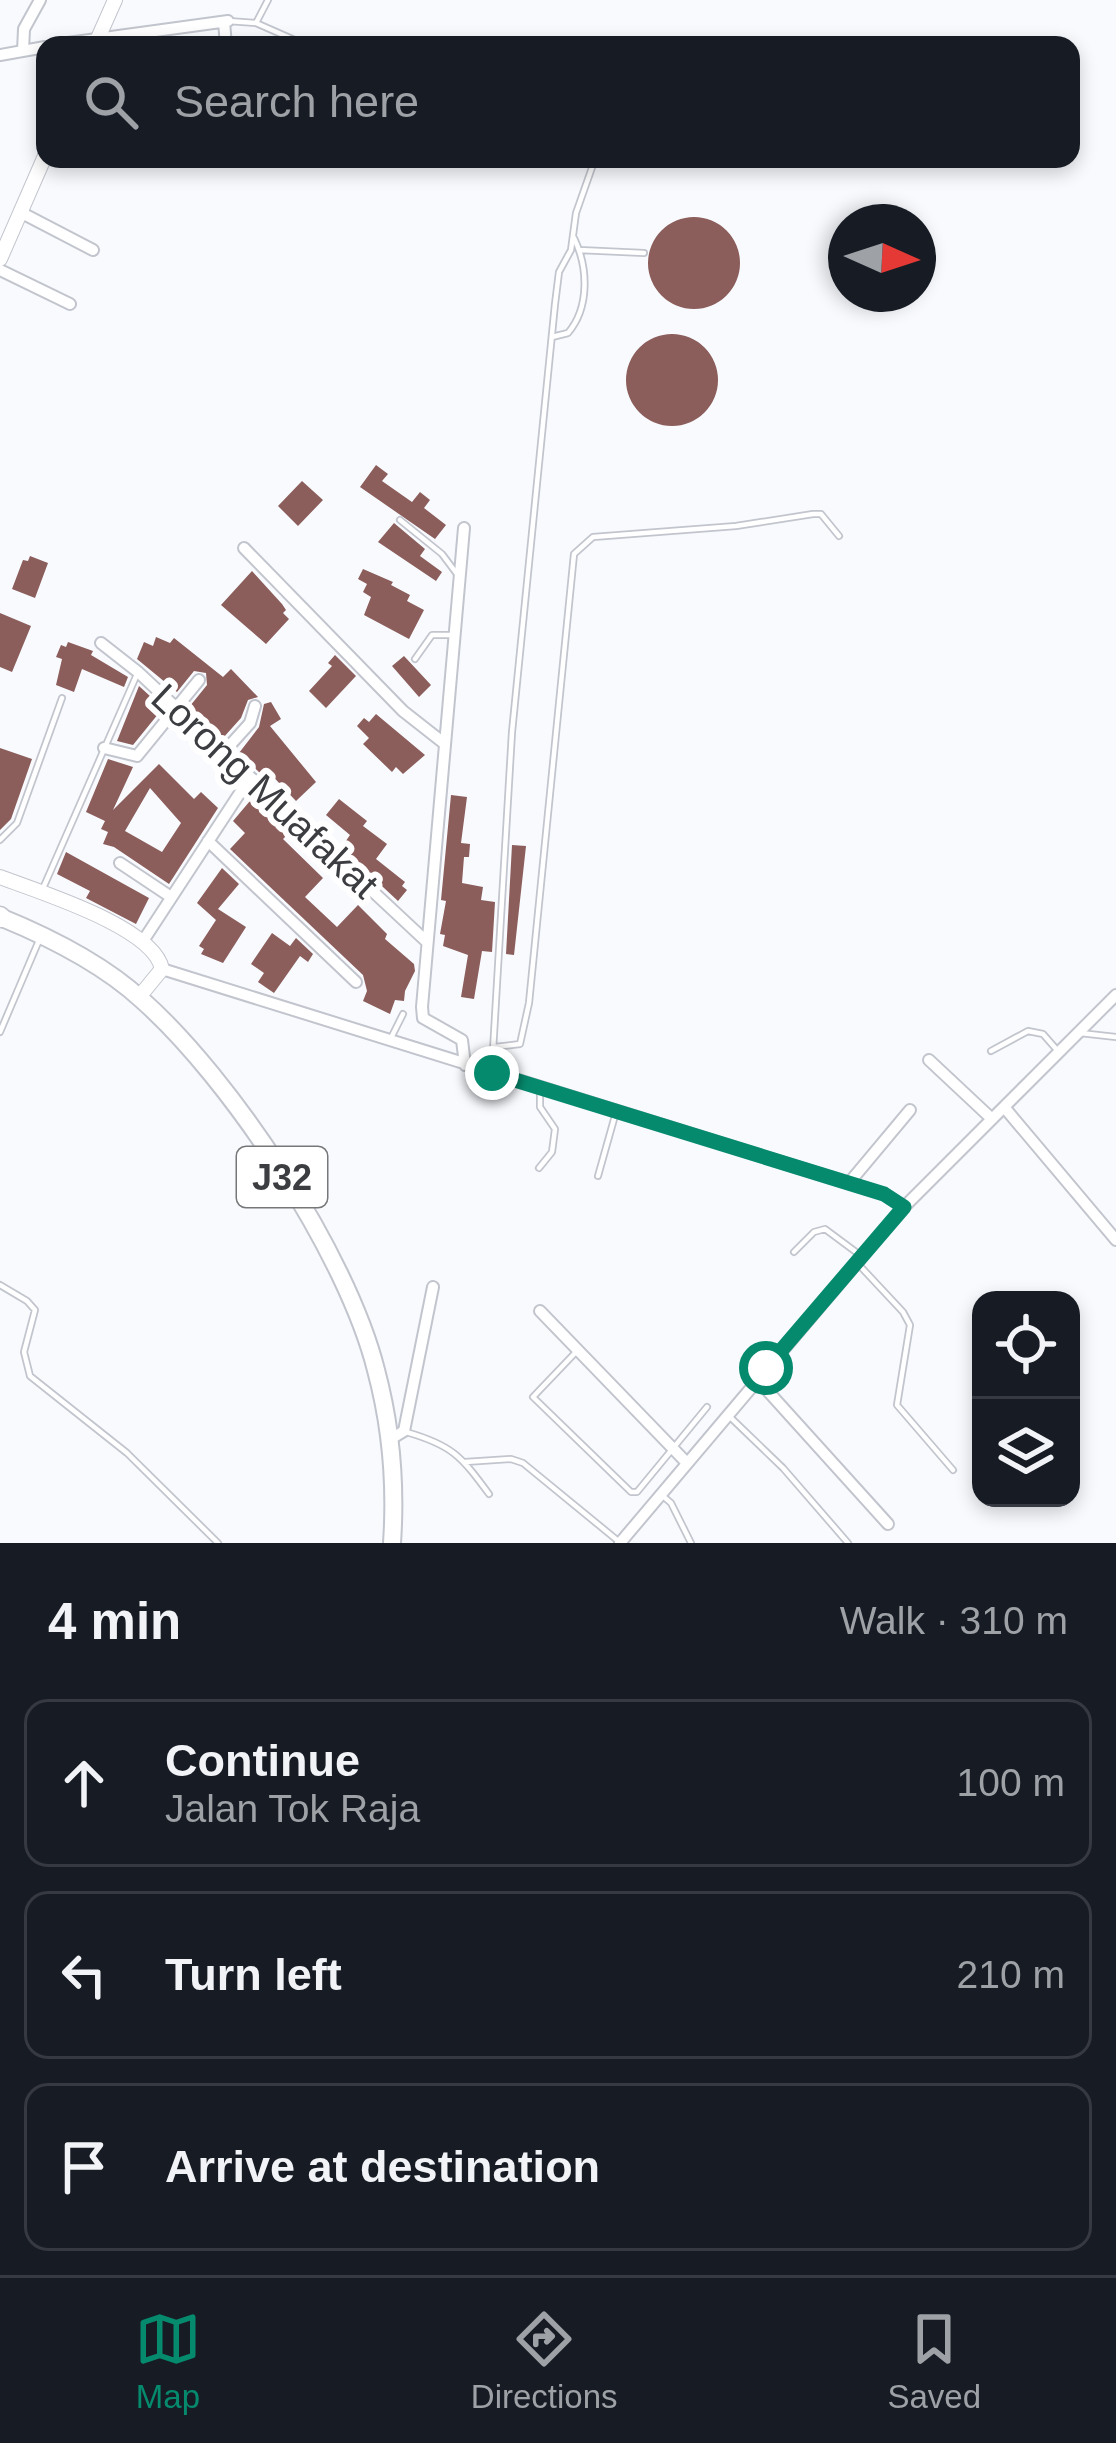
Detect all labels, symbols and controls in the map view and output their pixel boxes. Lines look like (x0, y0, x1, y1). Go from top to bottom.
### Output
search box (36, 36, 1080, 168)
icon: search (78, 69, 144, 135)
text: Search here (174, 76, 419, 127)
north arrow (828, 204, 936, 312)
street label: Lorong Muafakat (143, 675, 387, 907)
route end (465, 1046, 519, 1100)
road number: J32 (237, 1147, 327, 1207)
map controls (972, 1291, 1080, 1507)
button: locate (972, 1291, 1080, 1399)
route start (739, 1341, 793, 1395)
button: layers (972, 1399, 1080, 1507)
text: 4 min (48, 1593, 181, 1650)
text: Walk · 310 m (840, 1599, 1068, 1642)
text: Continue (165, 1735, 360, 1786)
icon: ahead (51, 1750, 117, 1816)
text: 100 m (957, 1761, 1065, 1804)
text: Jalan Tok Raja (165, 1787, 420, 1830)
icon: left (51, 1942, 117, 2008)
text: Turn left (165, 1949, 342, 2000)
text: 210 m (957, 1953, 1065, 1996)
icon: arrive (51, 2134, 117, 2200)
text: Arrive at destination (165, 2141, 600, 2192)
tab: Map (135, 2306, 201, 2416)
tab: Directions (471, 2306, 618, 2416)
tab: Saved (887, 2306, 981, 2416)

